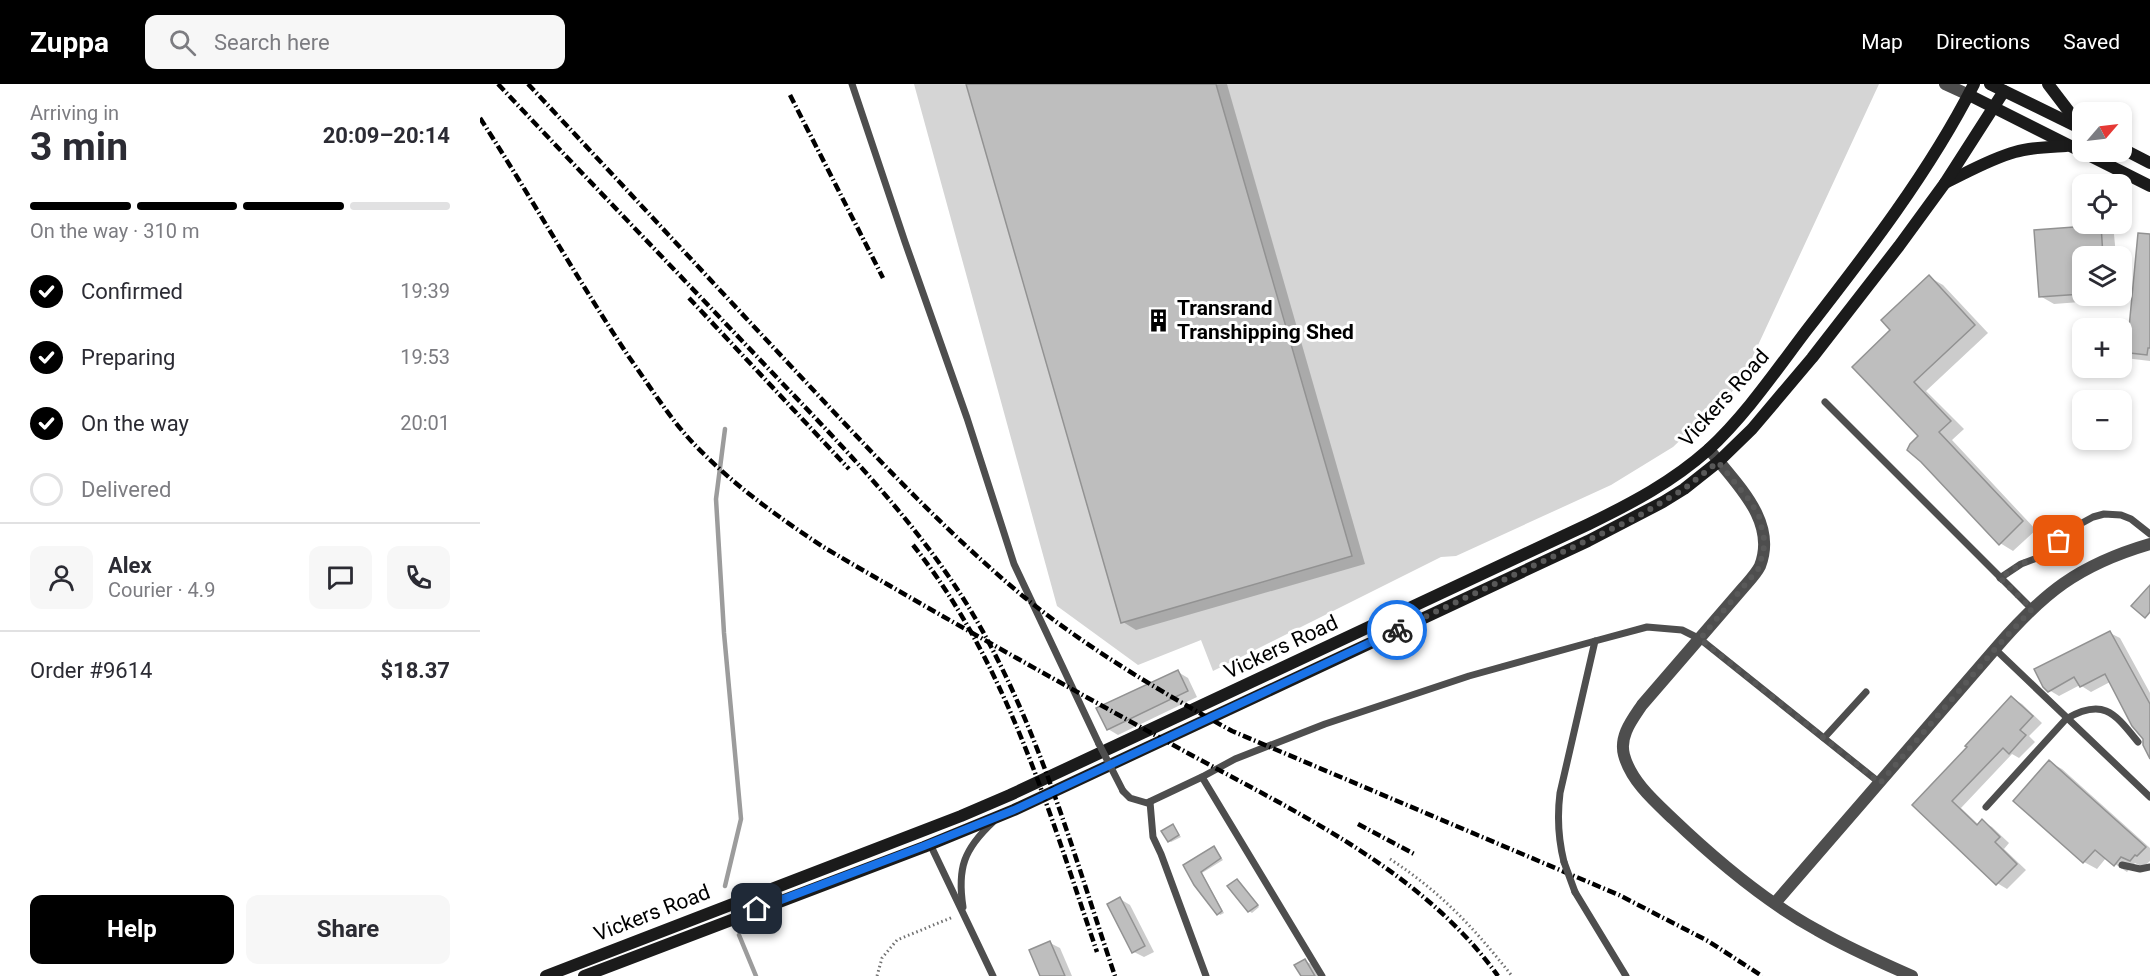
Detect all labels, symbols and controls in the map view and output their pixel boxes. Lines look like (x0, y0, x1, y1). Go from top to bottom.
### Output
search box (145, 15, 565, 69)
text: Zuppa (30, 26, 109, 59)
icon: search (166, 26, 199, 59)
text: Search here (214, 30, 330, 55)
text: Map (1861, 30, 1903, 54)
text: Directions (1936, 30, 2030, 54)
text: Saved (2063, 30, 2120, 54)
text: Arriving in (30, 101, 119, 125)
north arrow (2072, 102, 2132, 162)
map controls (2072, 102, 2132, 450)
text: 20:09–20:14 (323, 123, 450, 148)
text: 3 min (30, 124, 128, 170)
button: locate (2072, 174, 2132, 234)
text: On the way · 310 m (30, 219, 199, 243)
button: layers (2072, 246, 2132, 306)
icon: check (30, 275, 63, 308)
text: Confirmed (81, 279, 183, 304)
text: 19:39 (400, 279, 450, 303)
place label: Transrand Transhipping Shed (1177, 296, 1354, 344)
building icon: Transrand Transhipping Shed (1146, 307, 1172, 333)
button: + (2072, 318, 2132, 378)
icon: check (30, 341, 63, 374)
street label: Vickers Road (1674, 344, 1774, 452)
text: Preparing (81, 345, 175, 370)
text: 19:53 (400, 345, 450, 369)
button: − (2072, 390, 2132, 450)
icon: check (30, 407, 63, 440)
text: On the way (81, 411, 189, 436)
text: 20:01 (400, 411, 450, 435)
text: Delivered (81, 477, 171, 502)
pin (2033, 515, 2084, 566)
icon: bag (2042, 524, 2075, 557)
button: person (30, 546, 93, 609)
button: chat (309, 546, 372, 609)
button: phone (387, 546, 450, 609)
text: Alex (108, 553, 152, 578)
text: Courier · 4.9 (108, 578, 215, 602)
courier (1367, 600, 1427, 660)
street label: Vickers Road (1220, 610, 1342, 684)
icon: bike (1381, 614, 1414, 647)
text: Order #9614 (30, 658, 152, 683)
text: $18.37 (381, 658, 450, 683)
street label: Vickers Road (591, 880, 713, 946)
pin (731, 883, 782, 934)
icon: home (740, 892, 773, 925)
button: Help (30, 895, 234, 964)
button: Share (246, 895, 450, 964)

